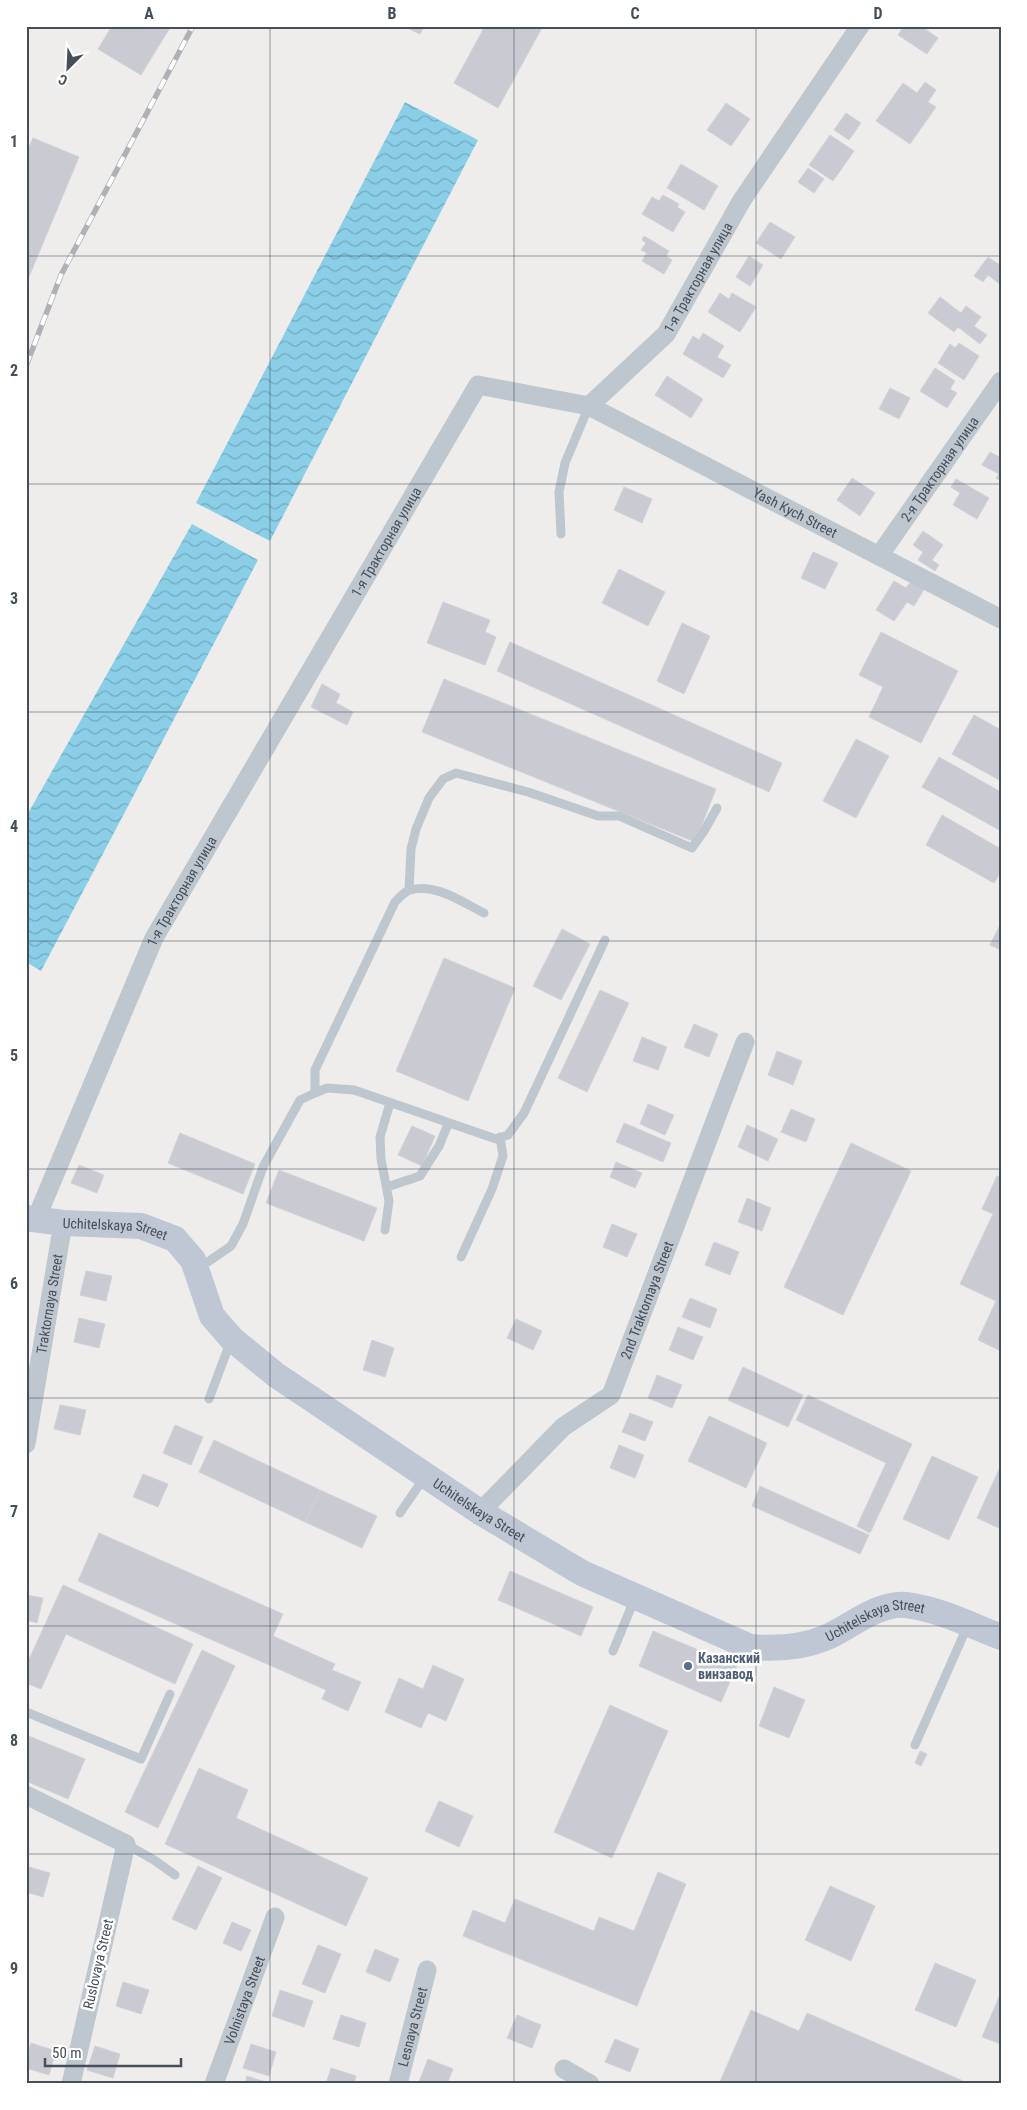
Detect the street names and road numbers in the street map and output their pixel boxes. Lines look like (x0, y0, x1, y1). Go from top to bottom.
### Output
street label: 1-я Тракторная улица (660, 219, 736, 336)
street label: 2-я Тракторная улица (897, 413, 982, 525)
street label: 1-я Тракторная улица (348, 484, 424, 599)
street label: Yash Kych Street (750, 484, 840, 541)
street label: 1-я Тракторная улица (144, 834, 220, 948)
street label: Uchitelskaya Street (62, 1215, 170, 1243)
street label: 2nd Traktornaya Street (617, 1239, 677, 1361)
street label: Traktornaya Street (33, 1253, 66, 1355)
street label: Uchitelskaya Street (430, 1475, 528, 1545)
street label: Uchitelskaya Street (823, 1597, 927, 1645)
street label: Ruslovaya Street (80, 1918, 116, 2010)
street label: Volnistaya Street (221, 1954, 268, 2047)
street label: Lesnaya Street (395, 1985, 430, 2068)

